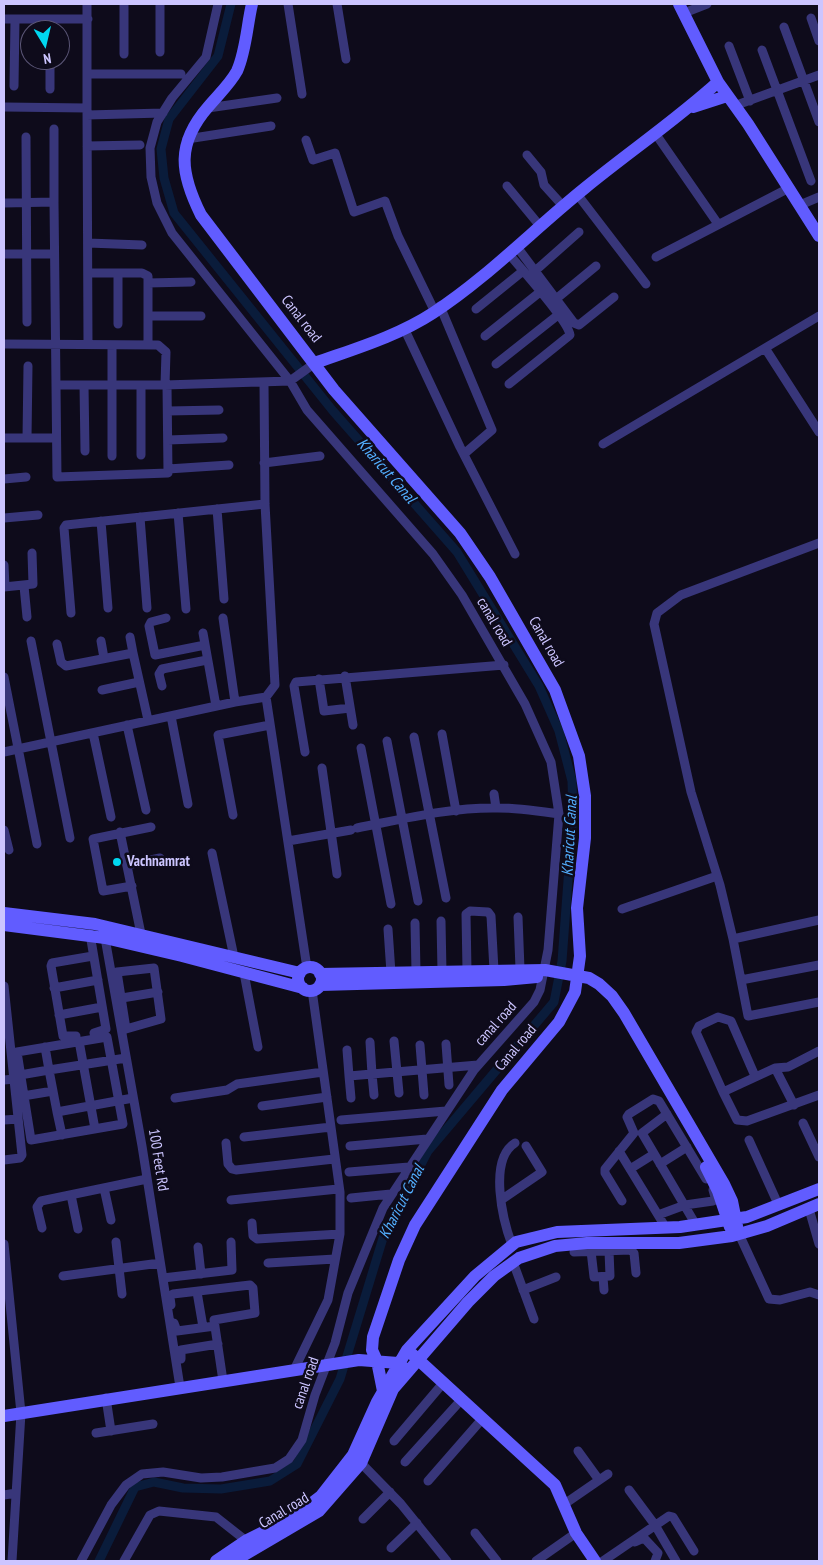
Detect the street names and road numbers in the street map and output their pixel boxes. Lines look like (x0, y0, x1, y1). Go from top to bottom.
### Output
street label: Canal road (277, 292, 325, 346)
street label: canal road (472, 594, 516, 650)
street label: Canal road (524, 614, 568, 670)
street label: canal road (471, 998, 521, 1050)
street label: Canal road (491, 1021, 541, 1075)
street label: 100 Feet Rd (144, 1128, 172, 1192)
street label: canal road (289, 1355, 323, 1411)
street label: Canal road (256, 1489, 312, 1533)

